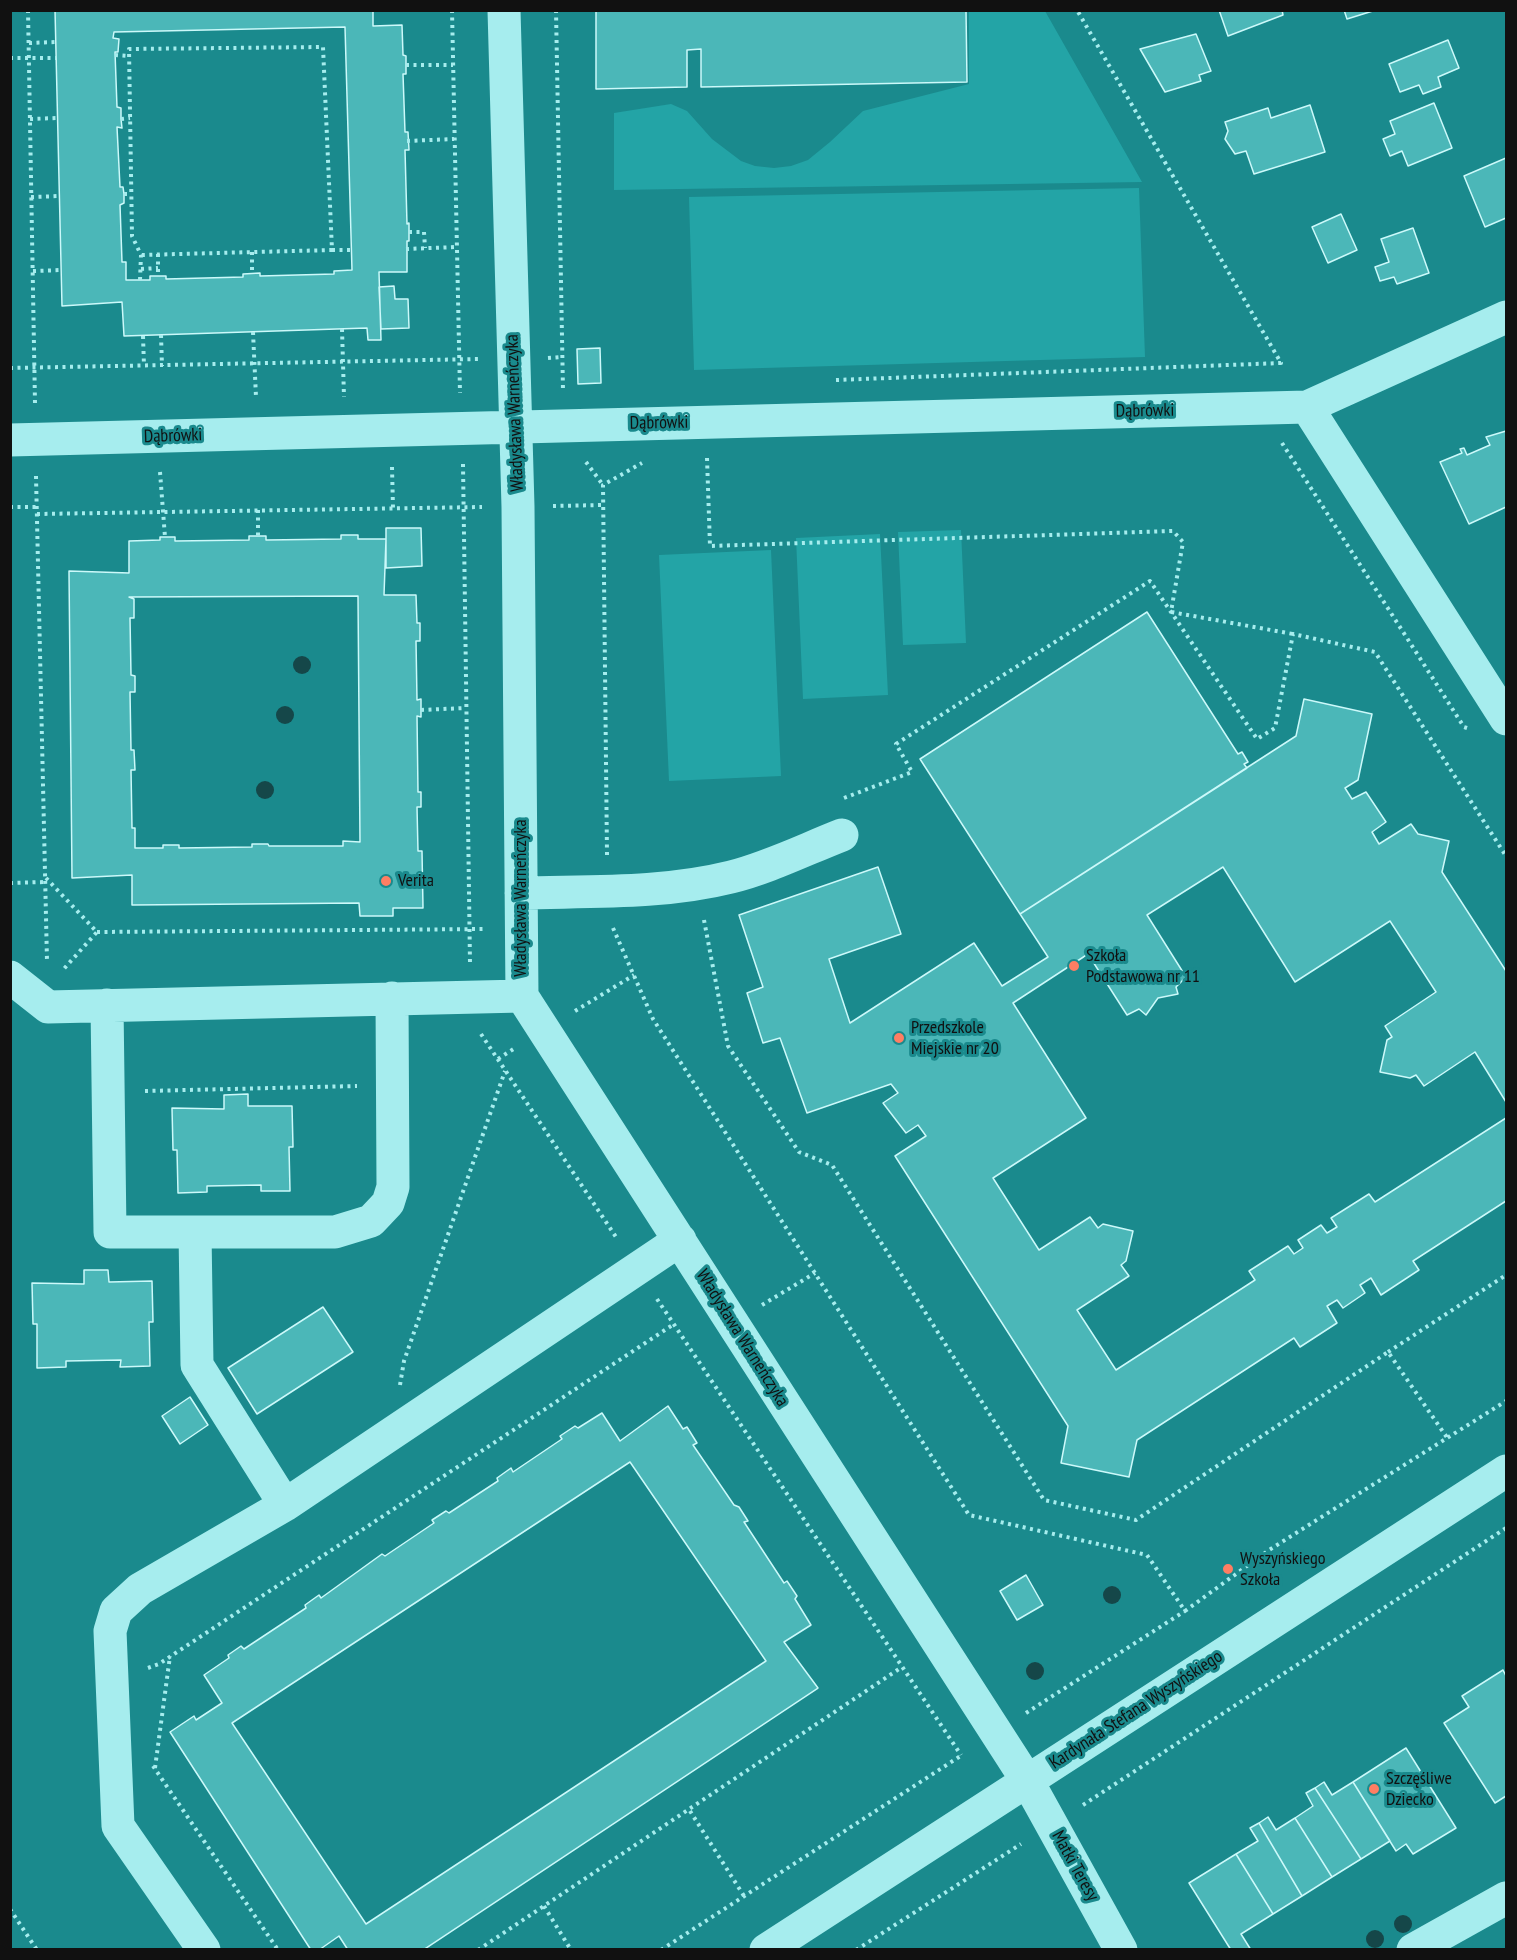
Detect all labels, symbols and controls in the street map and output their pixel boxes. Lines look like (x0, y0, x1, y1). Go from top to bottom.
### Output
street label: Władysława Warneńczyka (501, 334, 529, 492)
street label: Dąbrówki (1116, 400, 1174, 422)
street label: Dąbrówki (630, 412, 688, 434)
street label: Dąbrówki (143, 424, 203, 448)
street label: Władysława Warneńczyka (510, 819, 532, 977)
place label: Verita (398, 870, 434, 892)
marker: Verita (379, 874, 393, 888)
place label: Szkoła Podstawowa nr 11 (1086, 945, 1200, 988)
marker: Szkoła Podstawowa nr 11 (1067, 959, 1081, 973)
place label: Przedszkole Miejskie nr 20 (911, 1017, 999, 1060)
marker: Przedszkole Miejskie nr 20 (892, 1031, 906, 1045)
street label: Władysława Warneńczyka (691, 1265, 793, 1411)
place label: Wyszyńskiego Szkoła (1240, 1548, 1326, 1590)
marker: Wyszyńskiego Szkoła (1221, 1562, 1235, 1576)
street label: Kardynała Stefana Wyszyńskiego (1045, 1646, 1227, 1774)
place label: Szczęśliwe Dziecko (1386, 1768, 1452, 1810)
marker: Szczęśliwe Dziecko (1367, 1782, 1381, 1796)
street label: Matki Teresy (1047, 1827, 1103, 1905)

